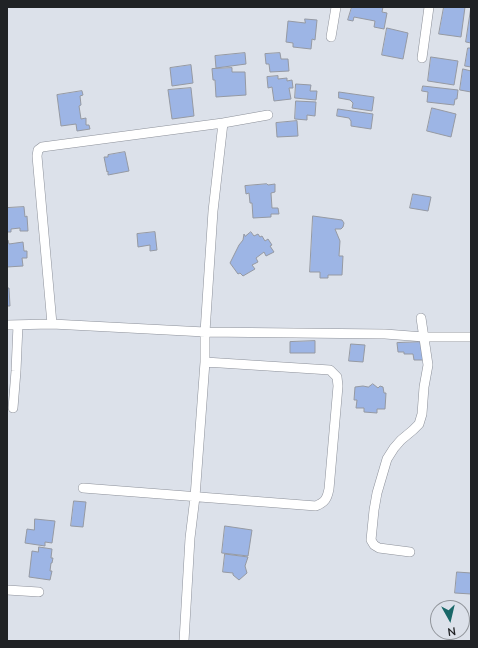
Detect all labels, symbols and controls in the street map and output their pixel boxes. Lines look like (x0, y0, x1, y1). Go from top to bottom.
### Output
north arrow (430, 600, 470, 640)
text: N (446, 623, 457, 639)

